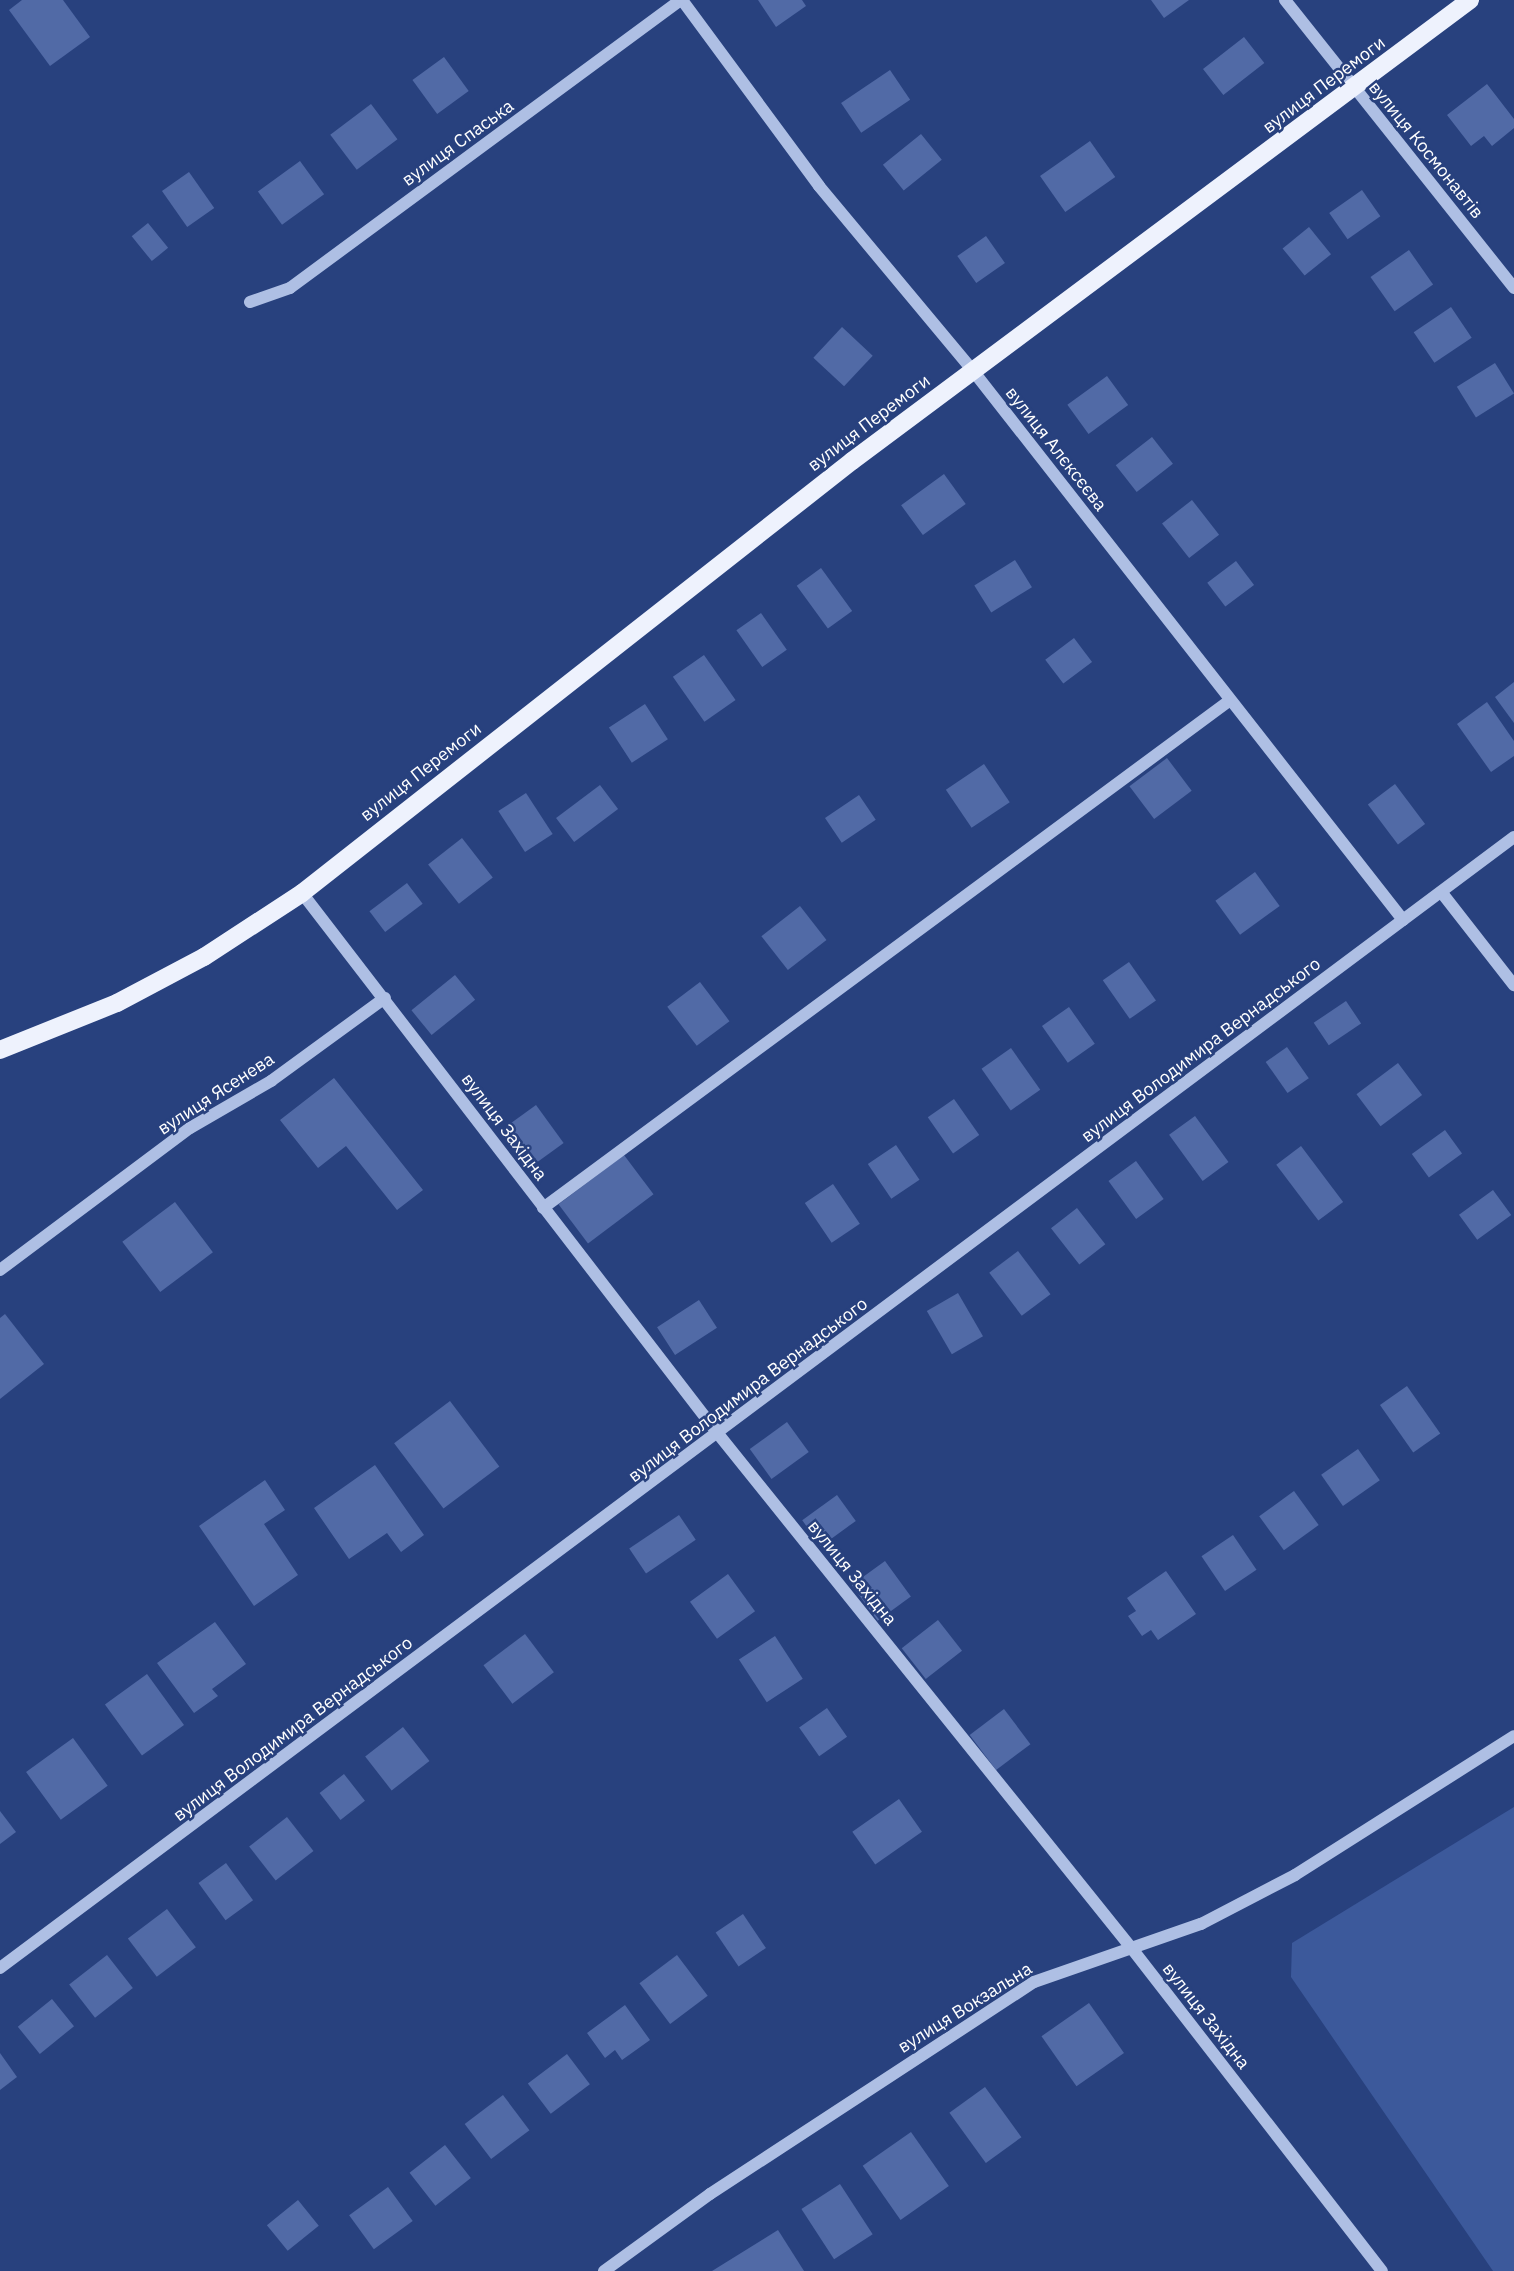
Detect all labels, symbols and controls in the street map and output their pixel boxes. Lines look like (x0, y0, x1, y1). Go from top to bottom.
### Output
street label: вулиця Перемоги (1259, 32, 1389, 138)
street label: вулиця Космонавтів (1364, 77, 1488, 223)
street label: вулиця Спаська (398, 95, 518, 191)
street label: вулиця Перемоги (804, 370, 934, 476)
street label: вулиця Алєксєєва (1001, 383, 1111, 515)
street label: вулиця Перемоги (356, 718, 486, 826)
street label: вулиця Володимира Вернадського (1077, 953, 1325, 1147)
street label: вулиця Ясенева (154, 1048, 278, 1140)
street label: вулиця Західна (457, 1069, 551, 1185)
street label: вулиця Володимира Вернадського (624, 1293, 872, 1487)
street label: вулиця Західна (803, 1516, 901, 1630)
street label: вулиця Володимира Вернадського (169, 1632, 417, 1826)
street label: вулиця Вокзальна (894, 1958, 1036, 2058)
street label: вулиця Західна (1158, 1959, 1254, 2073)

